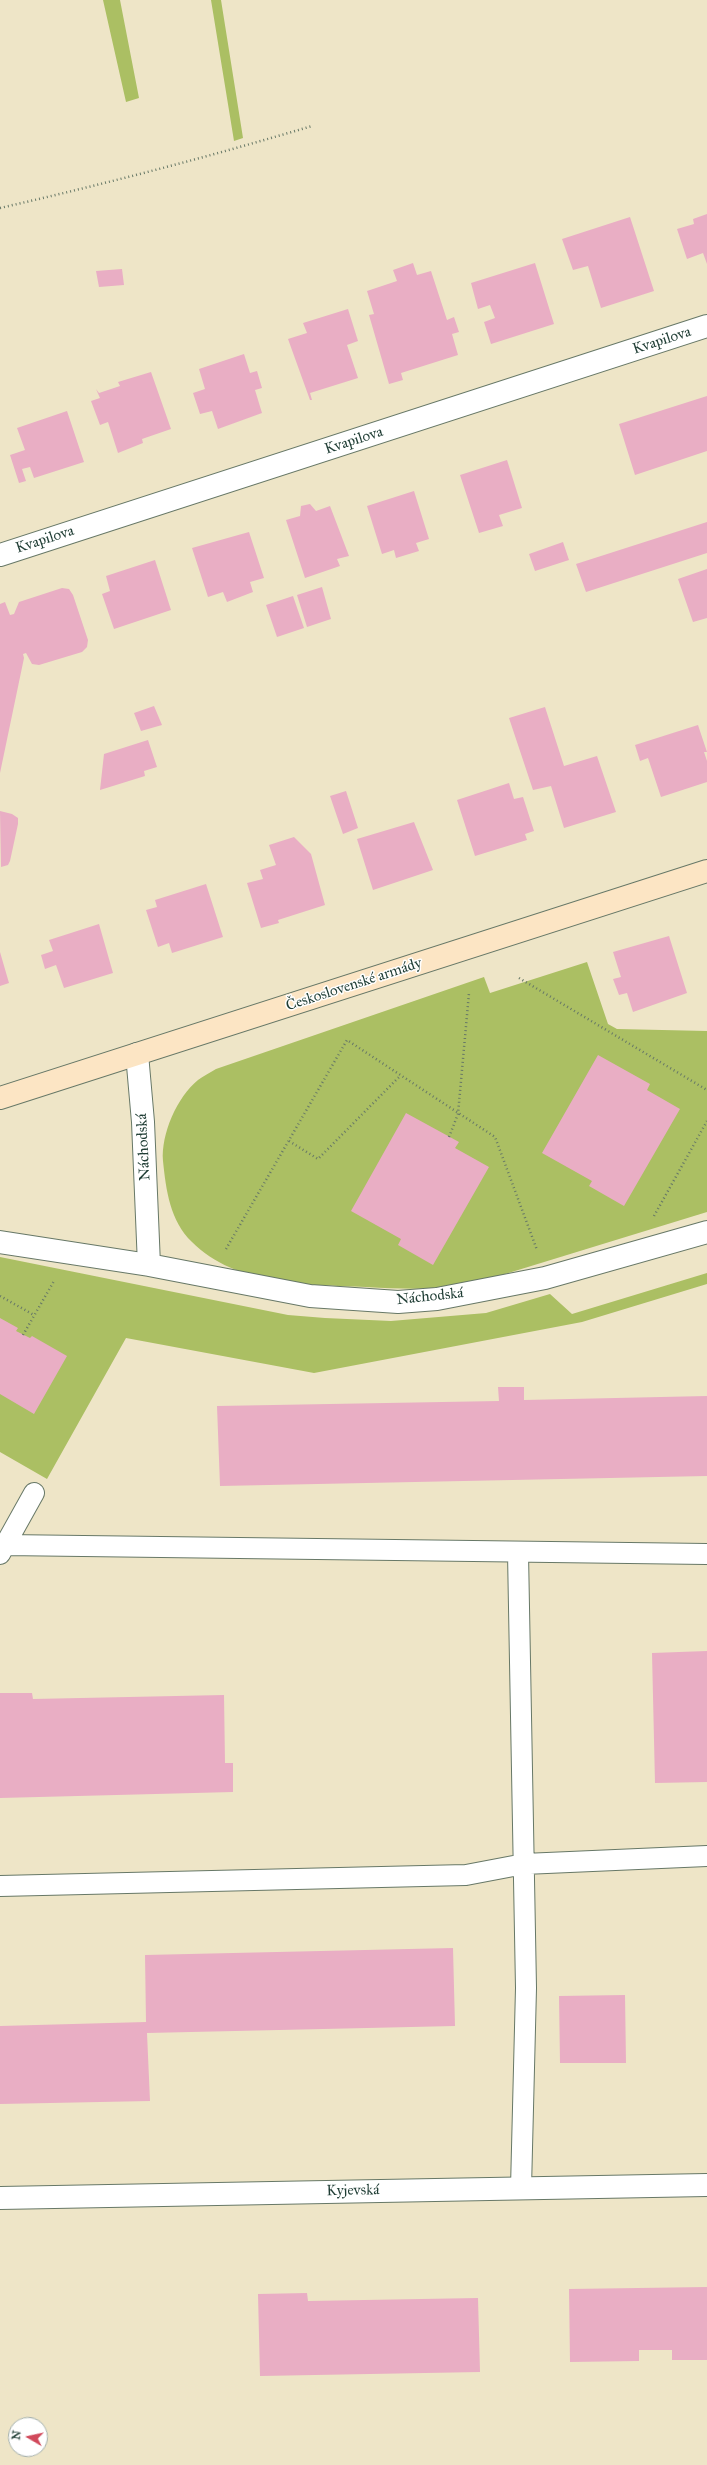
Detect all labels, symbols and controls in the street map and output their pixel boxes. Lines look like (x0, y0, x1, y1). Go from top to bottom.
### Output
street label: Kvapilova (631, 323, 693, 359)
street label: Kvapilova (323, 423, 385, 459)
street label: Kvapilova (14, 522, 76, 558)
street label: Československé armády (284, 955, 424, 1015)
street label: Náchodská (133, 1113, 155, 1181)
street label: Náchodská (396, 1285, 464, 1309)
street label: Kyjevská (326, 2182, 380, 2200)
north arrow (8, 2417, 48, 2457)
text: N (9, 2430, 24, 2441)

